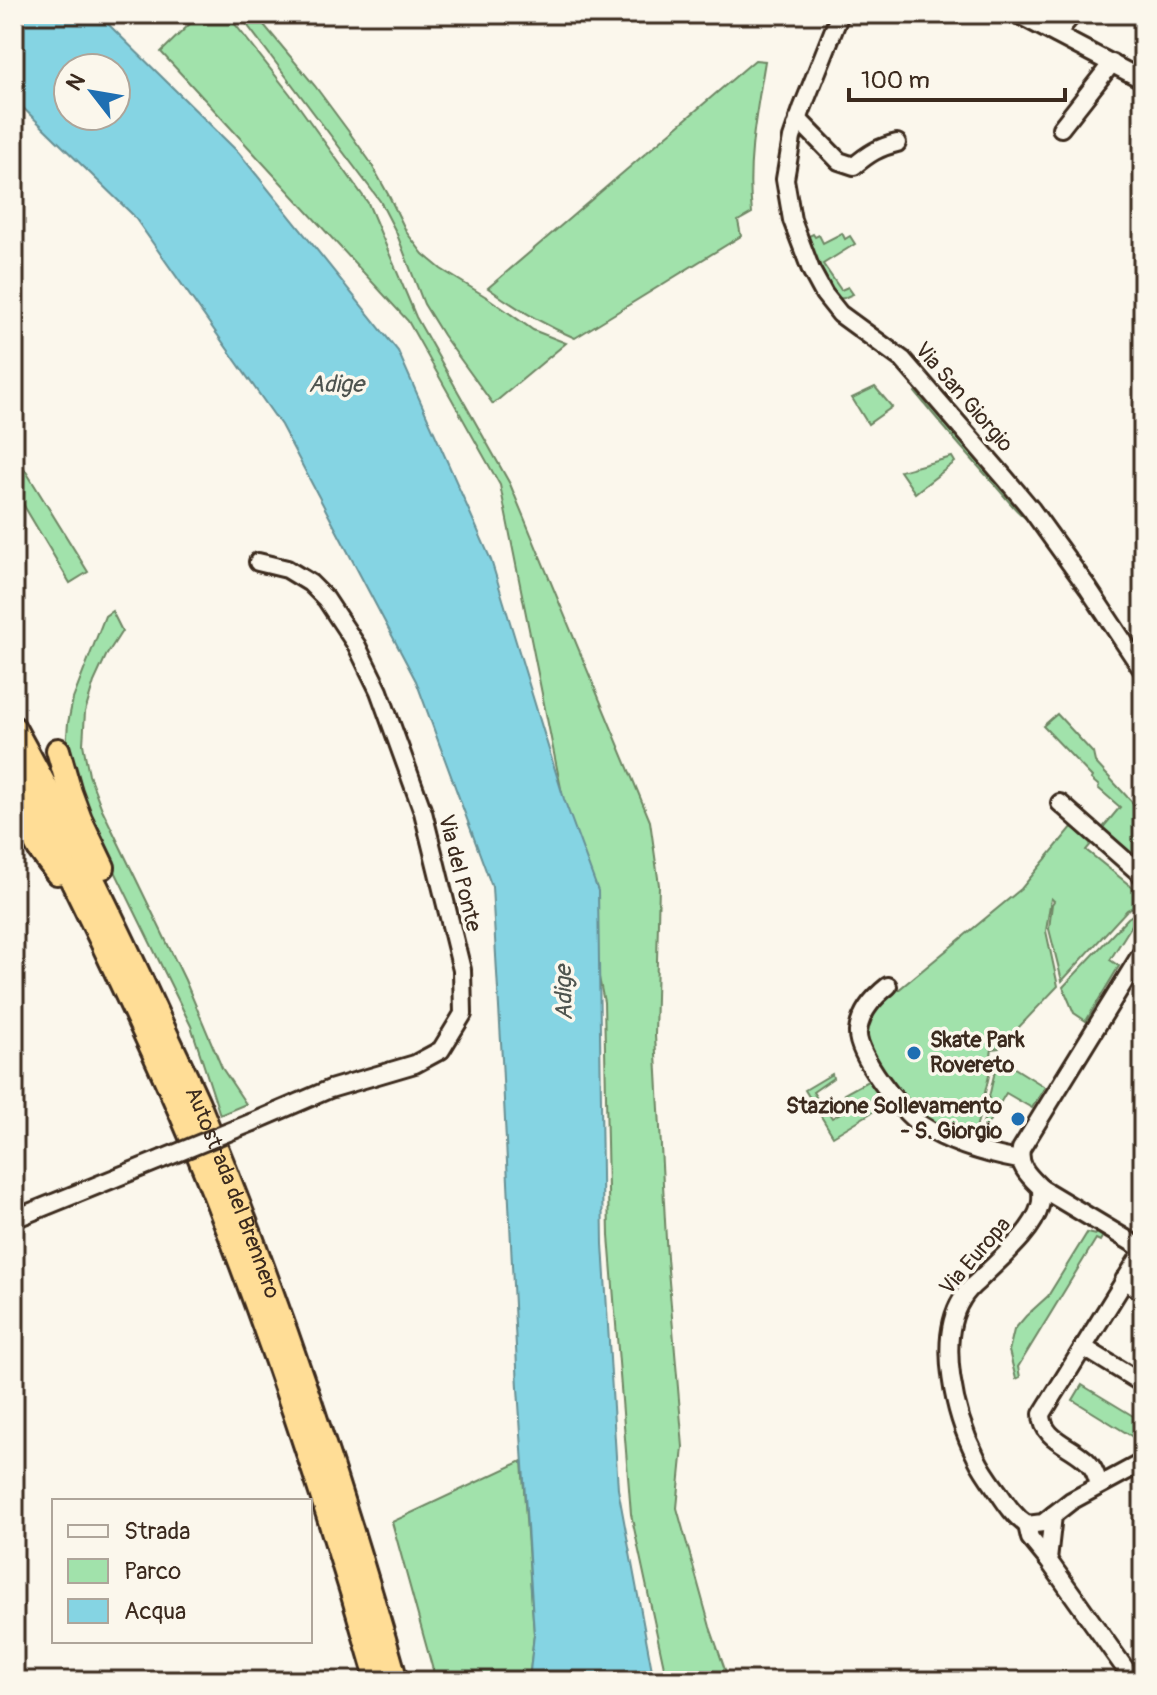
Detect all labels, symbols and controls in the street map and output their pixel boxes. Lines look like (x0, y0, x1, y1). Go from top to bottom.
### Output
north arrow (52, 52, 132, 132)
scale bar (849, 52, 1065, 102)
text: 100 m (861, 66, 930, 95)
text: N (60, 69, 92, 96)
street label: Via San Giorgio (909, 336, 1020, 458)
water label: Adige (308, 370, 366, 399)
street label: Via del Ponte (432, 812, 488, 935)
water label: Adige (549, 963, 579, 1021)
place label: Skate Park Rovereto (930, 1026, 1025, 1079)
marker: Skate Park Rovereto (905, 1044, 923, 1062)
street label: Autostrada del Brennero (179, 1082, 287, 1302)
place label: Stazione Sollevamento - S. Giorgio (786, 1092, 1002, 1145)
marker: Stazione Sollevamento - S. Giorgio (1009, 1110, 1027, 1128)
street label: Via Europa (933, 1211, 1017, 1301)
legend (52, 1499, 312, 1643)
text: Strada (124, 1517, 190, 1546)
text: Parco (124, 1557, 181, 1586)
text: Acqua (124, 1597, 186, 1626)

